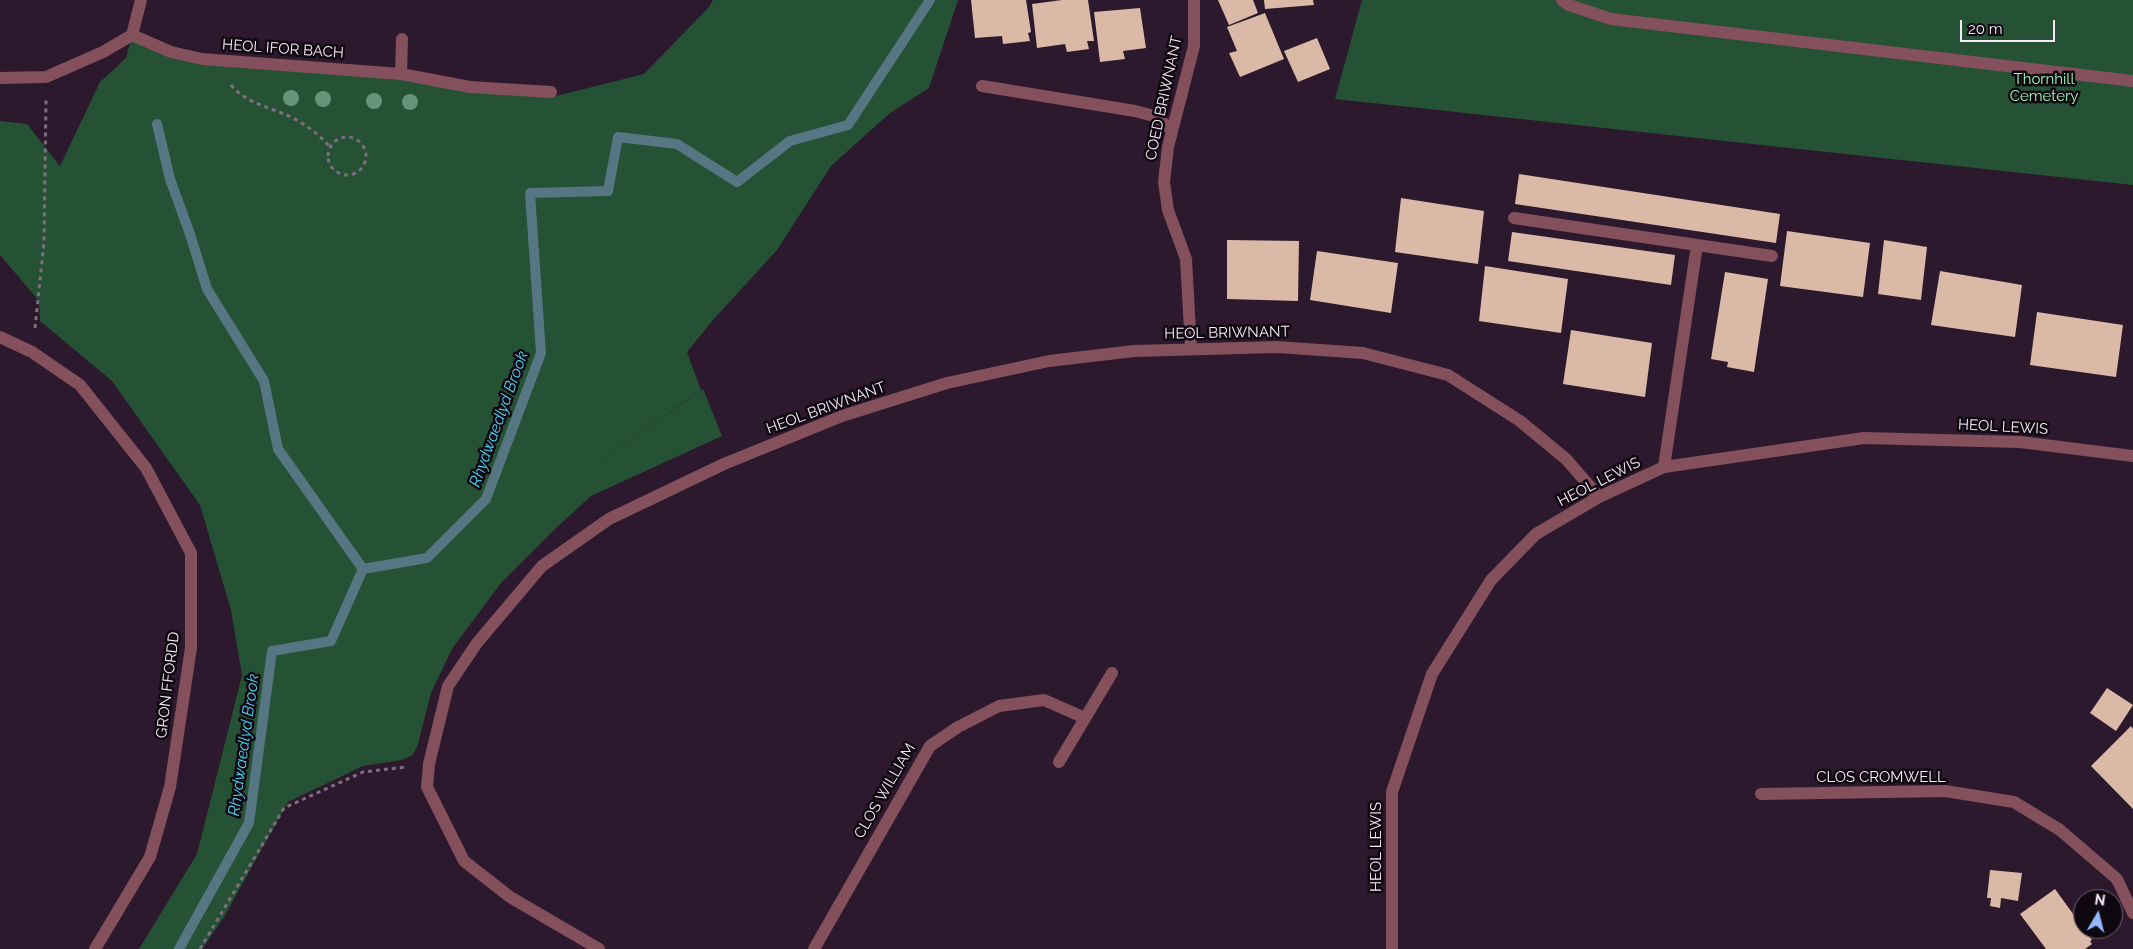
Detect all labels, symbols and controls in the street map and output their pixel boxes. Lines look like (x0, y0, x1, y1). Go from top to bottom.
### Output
scale bar (1963, 10, 2058, 42)
text: 20 m (1968, 20, 2003, 38)
street label: COED BRIWNANT (1142, 34, 1186, 162)
street label: HEOL IFOR BACH (222, 36, 344, 62)
park label: Thornhill Cemetery (2010, 70, 2078, 105)
street label: HEOL BRIWNANT (1164, 323, 1290, 343)
water label: Rhydwaedlyd Brook (465, 348, 533, 490)
street label: HEOL BRIWNANT (764, 378, 888, 438)
street label: HEOL LEWIS (1957, 416, 2049, 438)
street label: HEOL LEWIS (1555, 454, 1643, 510)
street label: GRON FFORDD (153, 631, 183, 739)
water label: Rhydwaedlyd Brook (225, 673, 263, 817)
street label: CLOS WILLIAM (851, 740, 919, 842)
street label: CLOS CROMWELL (1816, 768, 1946, 786)
street label: HEOL LEWIS (1367, 802, 1385, 892)
north arrow (2073, 889, 2123, 939)
text: N (2094, 891, 2106, 909)

